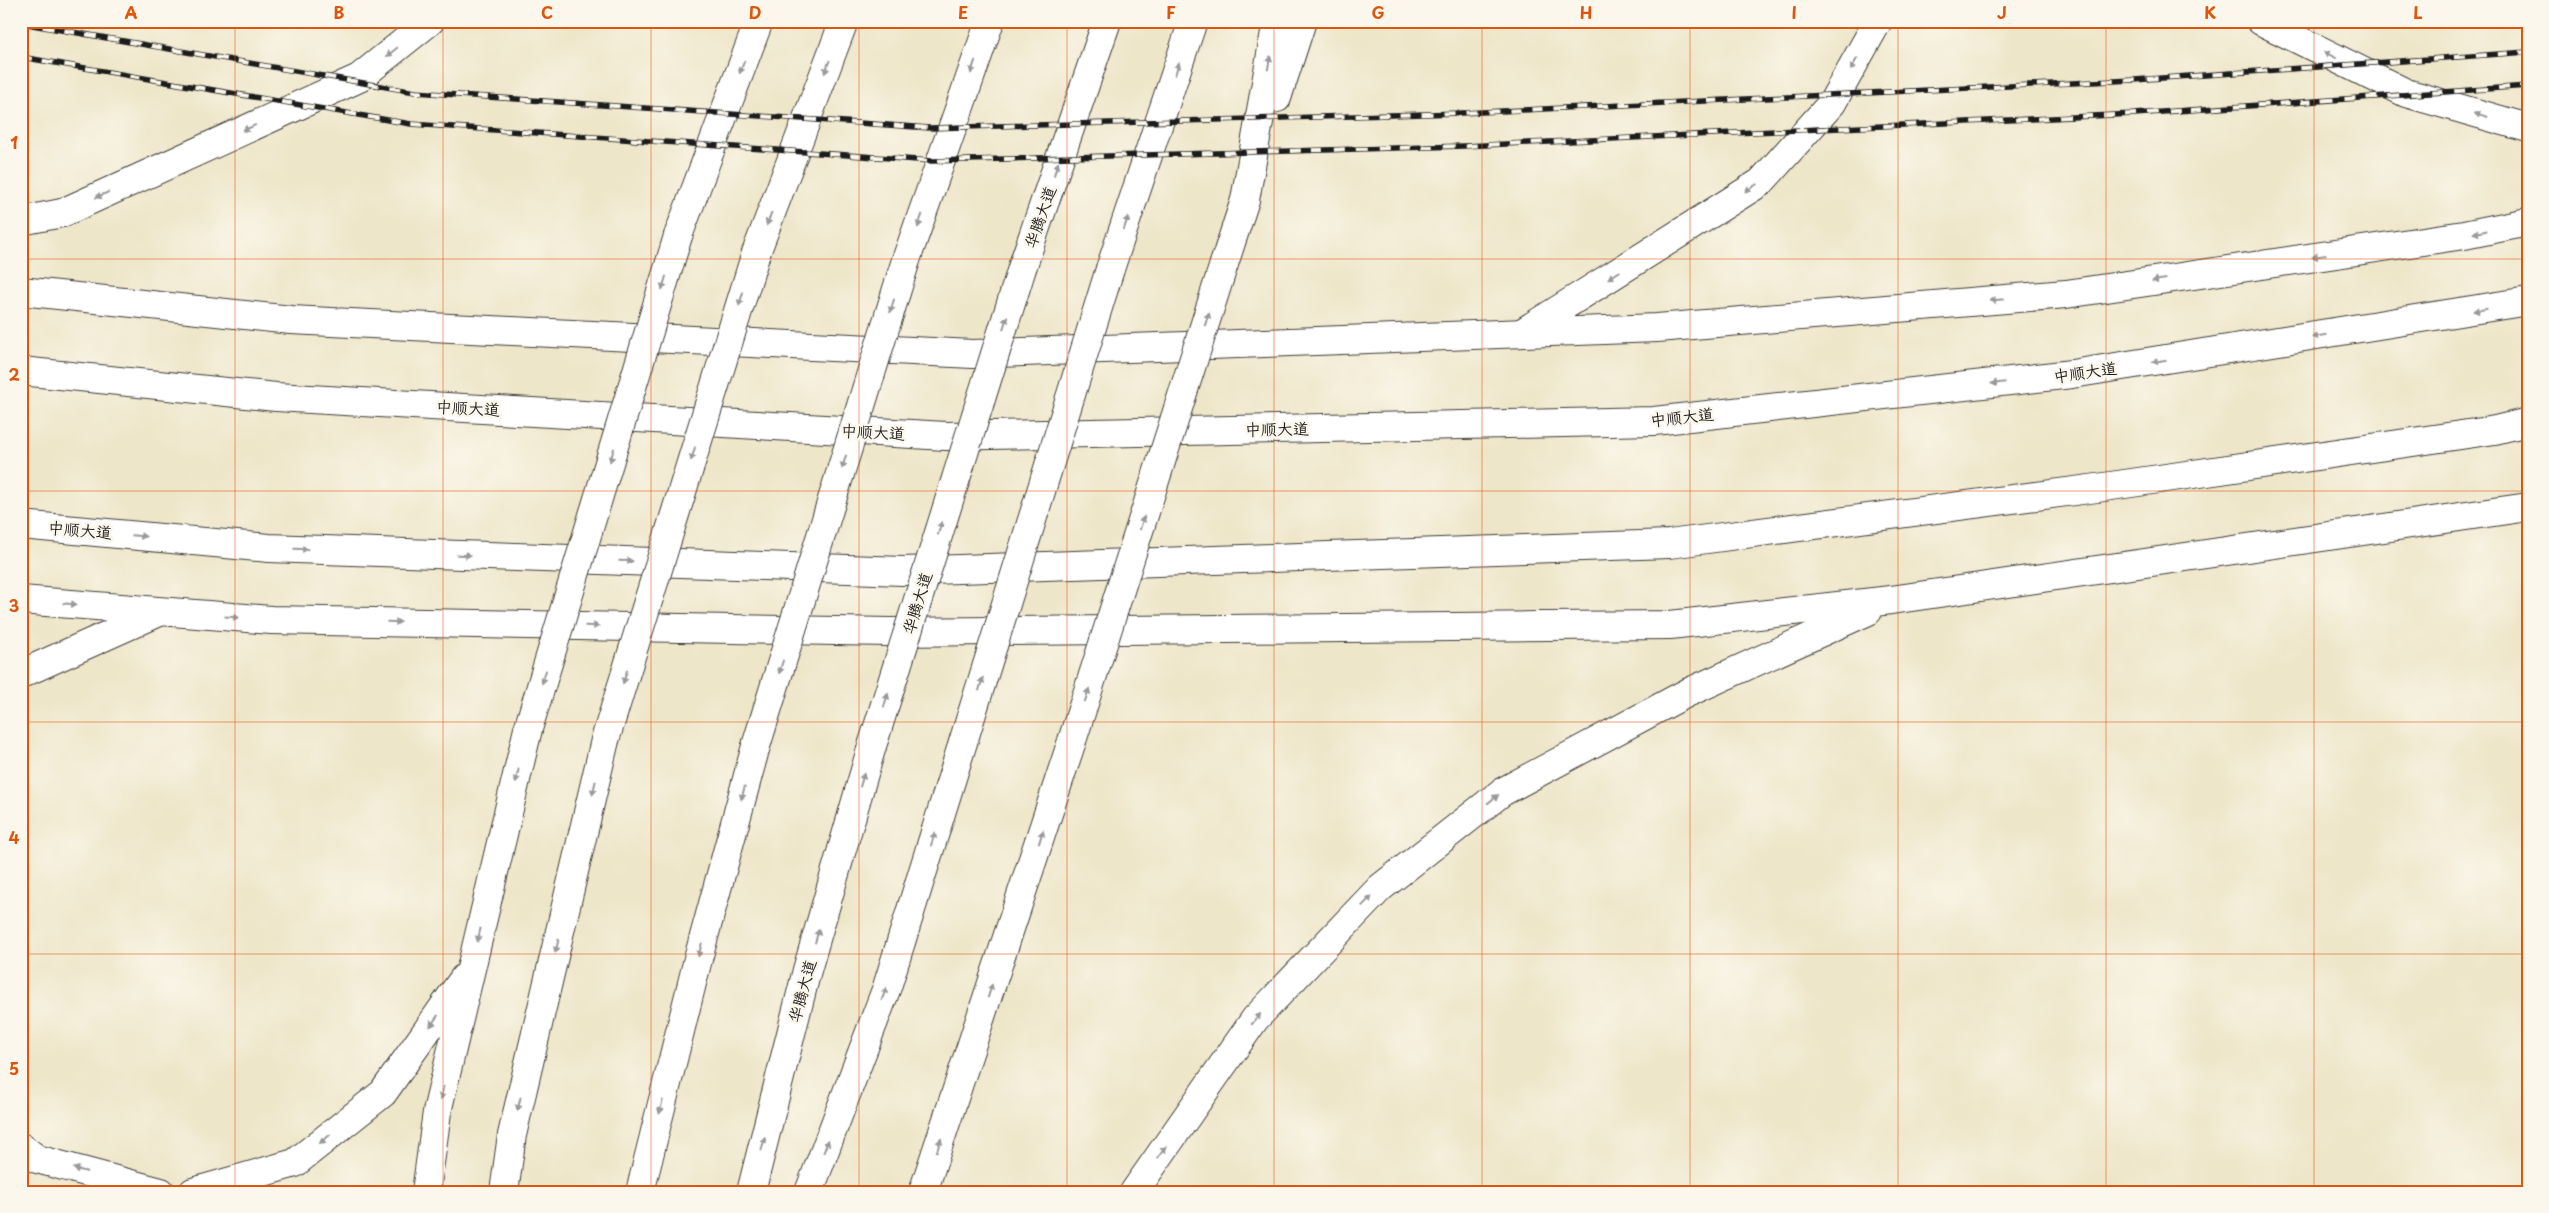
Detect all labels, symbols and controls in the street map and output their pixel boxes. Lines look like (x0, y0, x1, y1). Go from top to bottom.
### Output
text: A (125, 0, 138, 24)
text: B (334, 0, 345, 24)
text: C (541, 0, 553, 24)
text: D (749, 0, 761, 24)
text: E (958, 0, 968, 24)
text: F (1166, 0, 1176, 24)
text: G (1371, 0, 1385, 24)
text: H (1580, 0, 1592, 24)
text: I (1791, 0, 1797, 24)
text: J (1997, 0, 2007, 24)
text: K (2204, 0, 2216, 24)
text: L (2413, 0, 2423, 24)
one-way arrow (386, 46, 399, 57)
one-way arrow (2323, 51, 2337, 59)
one-way arrow (1266, 55, 1274, 71)
one-way arrow (1850, 57, 1858, 71)
one-way arrow (738, 60, 746, 75)
one-way arrow (822, 60, 830, 74)
one-way arrow (969, 60, 977, 75)
one-way arrow (1174, 61, 1181, 76)
one-way arrow (2473, 110, 2488, 118)
one-way arrow (242, 123, 257, 132)
text: 1 (10, 130, 18, 154)
one-way arrow (1052, 161, 1060, 176)
street label: 华腾大道 (1017, 183, 1061, 251)
one-way arrow (1745, 183, 1758, 193)
one-way arrow (95, 191, 109, 199)
one-way arrow (765, 211, 772, 226)
one-way arrow (916, 213, 923, 228)
one-way arrow (1122, 215, 1130, 230)
one-way arrow (2472, 228, 2488, 236)
one-way arrow (2311, 252, 2327, 260)
one-way arrow (1607, 270, 1621, 280)
one-way arrow (660, 276, 668, 291)
one-way arrow (2150, 276, 2166, 284)
one-way arrow (737, 292, 745, 307)
one-way arrow (1989, 296, 2005, 304)
one-way arrow (887, 299, 895, 314)
one-way arrow (2472, 307, 2488, 315)
one-way arrow (1203, 311, 1211, 326)
one-way arrow (1001, 315, 1009, 330)
one-way arrow (2311, 332, 2327, 340)
street label: 中顺大道 (2051, 355, 2118, 387)
one-way arrow (2150, 357, 2166, 365)
text: 2 (8, 362, 20, 386)
one-way arrow (1990, 379, 2006, 387)
street label: 中顺大道 (435, 393, 501, 421)
street label: 中顺大道 (1649, 401, 1715, 431)
street label: 中顺大道 (1245, 415, 1309, 441)
street label: 中顺大道 (840, 417, 906, 445)
one-way arrow (689, 447, 697, 462)
one-way arrow (607, 448, 615, 463)
one-way arrow (840, 454, 847, 469)
street label: 中顺大道 (47, 514, 113, 544)
one-way arrow (1138, 516, 1146, 531)
one-way arrow (937, 521, 945, 536)
one-way arrow (132, 532, 148, 540)
one-way arrow (294, 546, 310, 554)
one-way arrow (456, 551, 472, 559)
one-way arrow (618, 557, 634, 565)
street label: 华腾大道 (895, 569, 937, 637)
text: 3 (9, 593, 19, 617)
one-way arrow (62, 600, 78, 608)
one-way arrow (224, 613, 240, 621)
one-way arrow (386, 618, 402, 626)
one-way arrow (584, 622, 600, 630)
one-way arrow (776, 660, 784, 675)
one-way arrow (620, 669, 628, 684)
one-way arrow (539, 670, 547, 685)
one-way arrow (977, 676, 985, 691)
one-way arrow (1083, 687, 1091, 702)
one-way arrow (883, 692, 891, 707)
one-way arrow (513, 769, 521, 784)
one-way arrow (858, 773, 866, 788)
one-way arrow (590, 780, 598, 795)
one-way arrow (739, 786, 747, 801)
one-way arrow (1486, 794, 1500, 804)
text: 4 (9, 825, 20, 849)
one-way arrow (1037, 829, 1045, 844)
one-way arrow (929, 832, 937, 847)
one-way arrow (1361, 896, 1373, 908)
one-way arrow (475, 927, 483, 942)
one-way arrow (813, 929, 821, 944)
one-way arrow (553, 938, 561, 953)
one-way arrow (696, 942, 704, 957)
street label: 华腾大道 (781, 957, 821, 1025)
one-way arrow (986, 983, 994, 998)
one-way arrow (880, 986, 888, 1001)
one-way arrow (1250, 1013, 1261, 1026)
one-way arrow (429, 1014, 439, 1028)
text: 5 (9, 1056, 19, 1080)
one-way arrow (438, 1085, 446, 1100)
one-way arrow (515, 1097, 523, 1112)
one-way arrow (657, 1100, 665, 1115)
one-way arrow (319, 1134, 332, 1145)
one-way arrow (759, 1137, 767, 1152)
one-way arrow (822, 1138, 830, 1153)
one-way arrow (935, 1138, 943, 1153)
one-way arrow (1157, 1145, 1167, 1159)
one-way arrow (72, 1166, 88, 1174)

